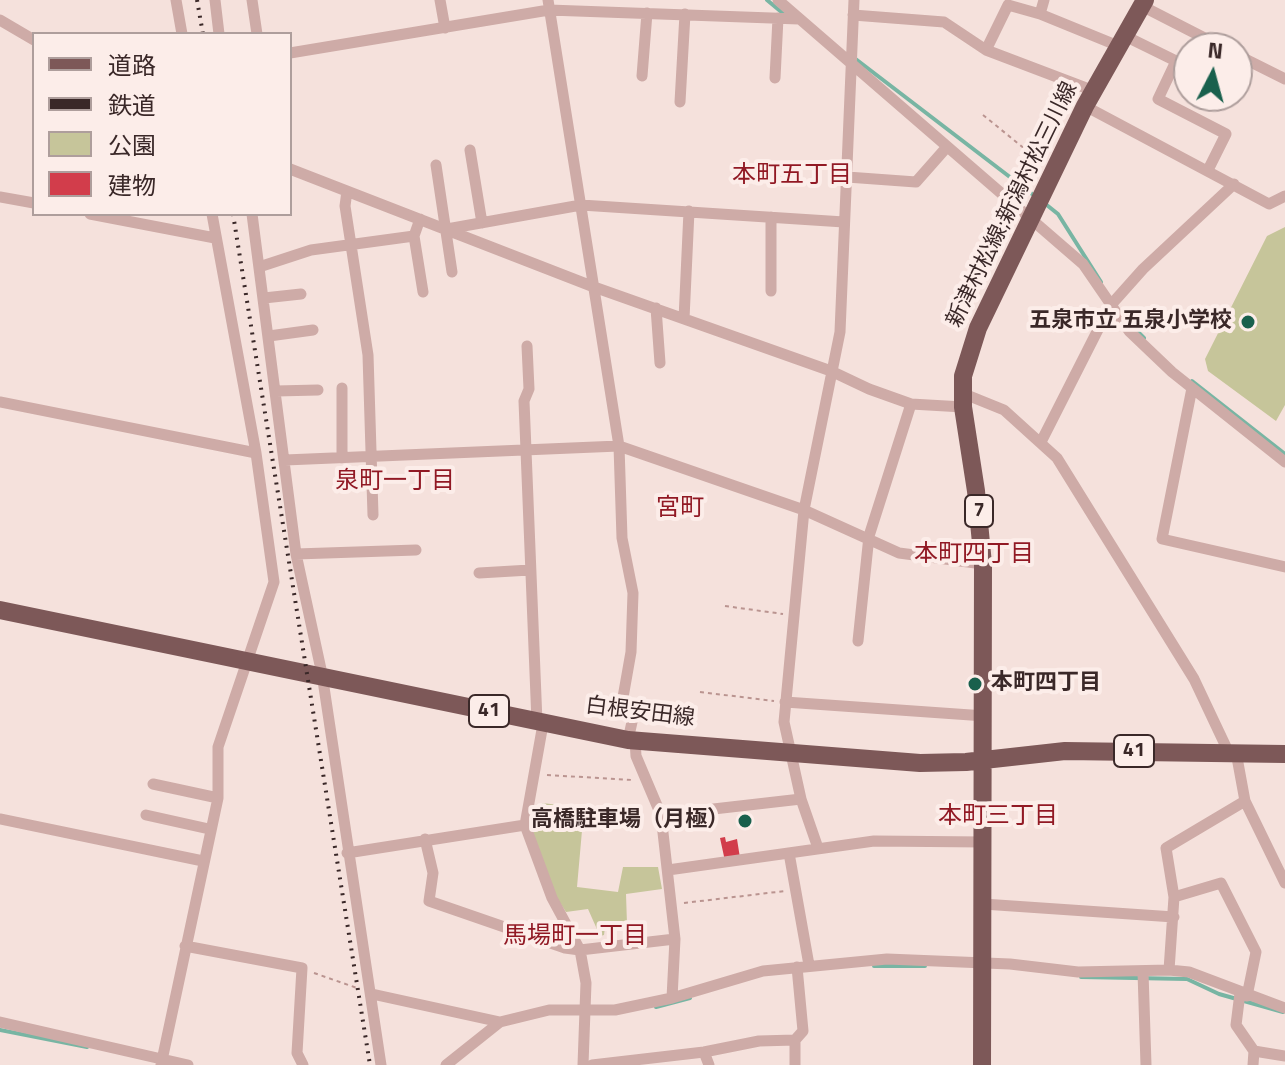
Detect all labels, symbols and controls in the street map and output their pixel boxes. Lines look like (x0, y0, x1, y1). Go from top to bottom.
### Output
legend (32, 32, 292, 216)
north arrow (1173, 32, 1253, 112)
text: N (1206, 32, 1225, 68)
text: 道路 (108, 47, 156, 83)
street label: 新津村松線;新潟村松三川線 (942, 78, 1084, 332)
text: 鉄道 (108, 87, 156, 123)
text: 公園 (108, 127, 156, 163)
district label: 本町五丁目 (732, 162, 852, 190)
text: 建物 (108, 167, 156, 203)
place label: 五泉市立 五泉小学校 (1029, 309, 1232, 335)
marker: 五泉市立 五泉小学校 (1239, 313, 1257, 331)
district label: 泉町一丁目 (335, 468, 455, 496)
district label: 宮町 (656, 495, 704, 523)
road number: 7 (965, 495, 993, 527)
district label: 本町四丁目 (914, 541, 1034, 569)
place label: 本町四丁目 (991, 671, 1101, 697)
marker: 本町四丁目 (966, 675, 984, 693)
street label: 白根安田線 (584, 693, 696, 733)
road number: 41 (469, 695, 509, 727)
road number: 41 (1114, 735, 1154, 767)
district label: 本町三丁目 (938, 803, 1058, 831)
place label: 高橋駐車場（月極） (531, 808, 729, 834)
marker: 高橋駐車場（月極） (736, 812, 754, 830)
district label: 馬場町一丁目 (503, 923, 647, 951)

